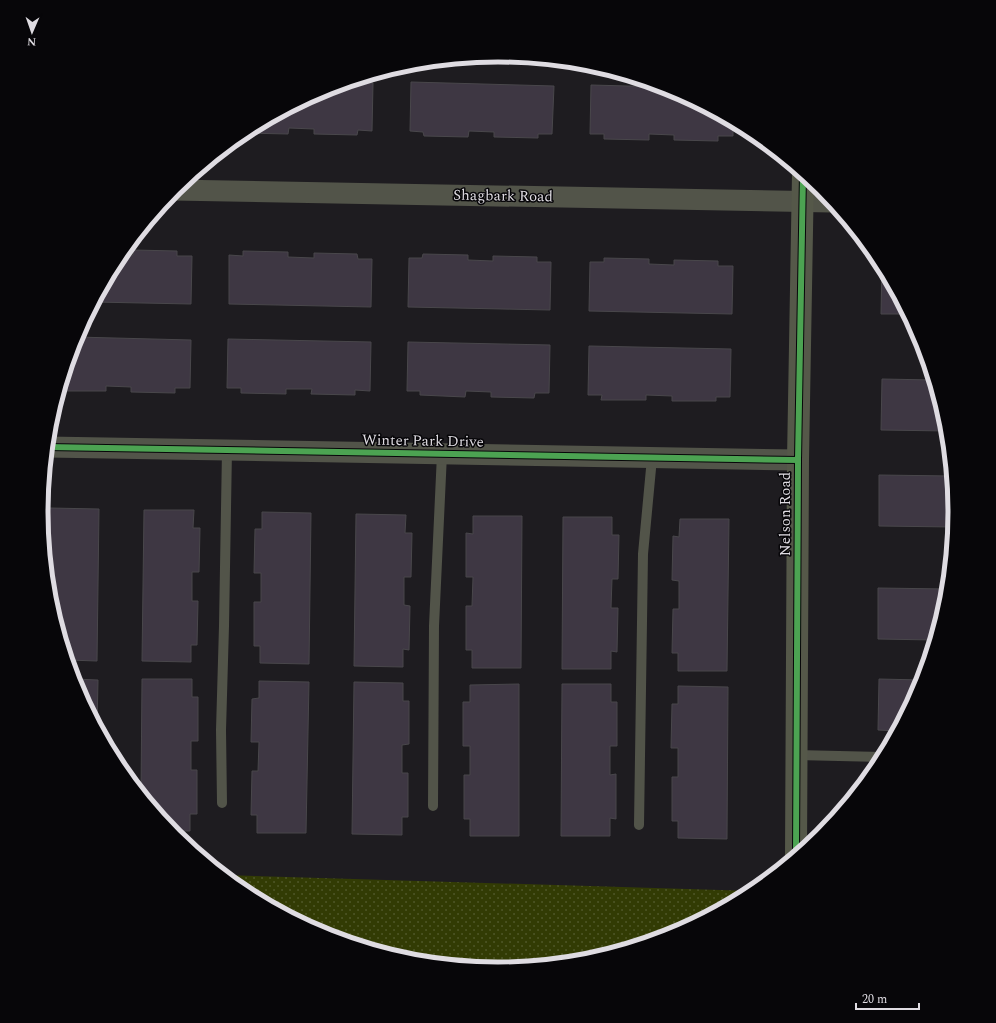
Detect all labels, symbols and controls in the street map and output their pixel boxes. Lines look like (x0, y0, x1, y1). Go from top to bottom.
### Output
north arrow (12, 12, 52, 52)
text: N (27, 33, 36, 50)
street label: Shagbark Road (453, 184, 553, 208)
street label: Winter Park Drive (362, 428, 484, 454)
street label: Nelson Road (774, 472, 797, 556)
scale bar (856, 985, 919, 1011)
text: 20 m (862, 990, 887, 1009)

